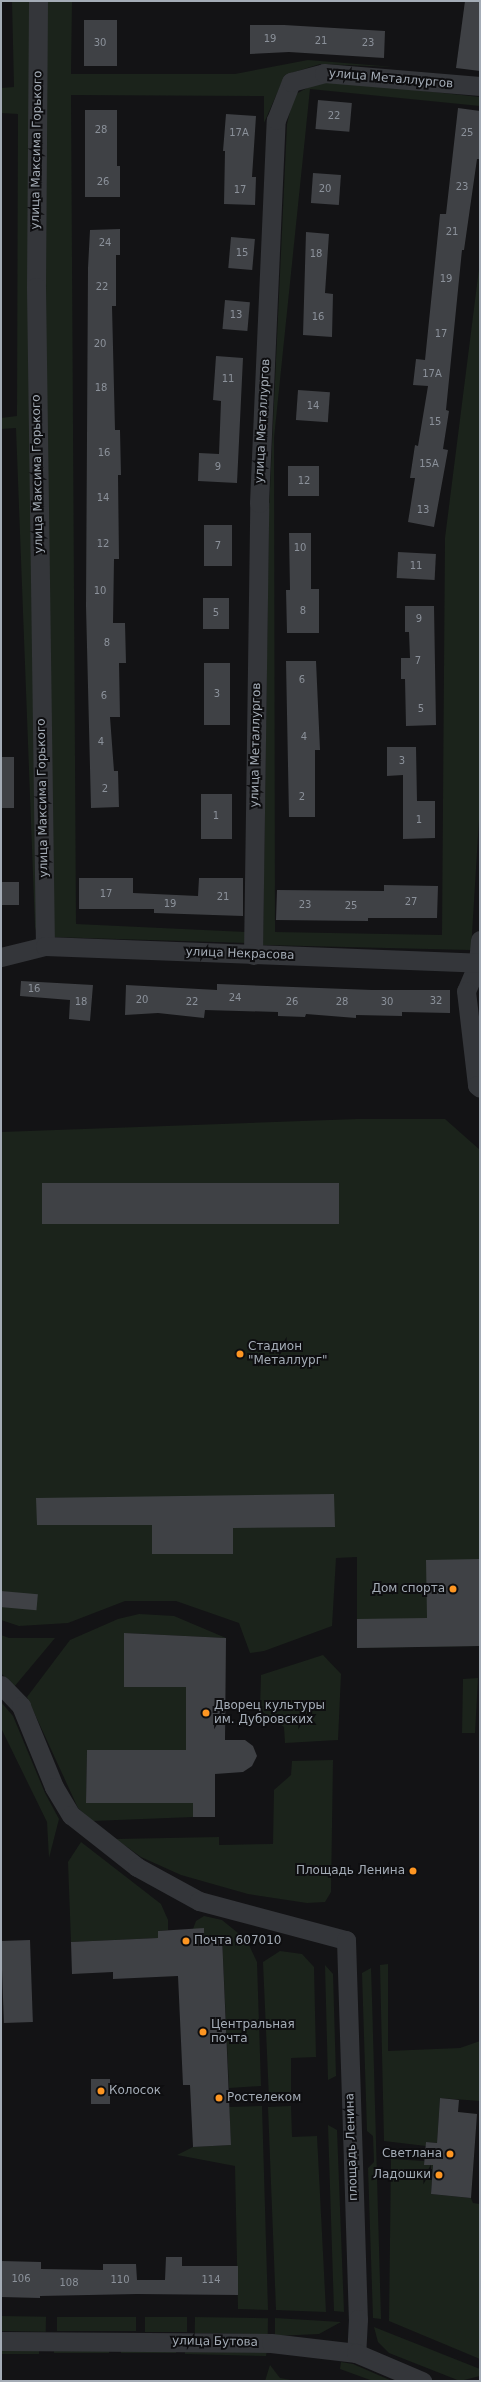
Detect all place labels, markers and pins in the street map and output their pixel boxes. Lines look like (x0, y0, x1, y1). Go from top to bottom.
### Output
place label: Стадион "Металлург" (248, 1340, 327, 1368)
marker: Стадион "Металлург" (235, 1349, 245, 1359)
place label: Дом спорта (372, 1582, 445, 1596)
marker: Дом спорта (448, 1584, 458, 1594)
place label: Дворец культуры им. Дубровских (214, 1699, 325, 1727)
marker: Дворец культуры им. Дубровских (201, 1708, 211, 1718)
place label: Площадь Ленина (296, 1864, 405, 1878)
marker: Площадь Ленина (408, 1866, 418, 1876)
place label: Почта 607010 (194, 1934, 281, 1948)
marker: Почта 607010 (181, 1936, 191, 1946)
place label: Центральная почта (211, 2018, 295, 2046)
marker: Центральная почта (198, 2027, 208, 2037)
place label: Колосок (109, 2084, 161, 2098)
marker: Колосок (96, 2086, 106, 2096)
place label: Ростелеком (227, 2091, 301, 2105)
marker: Ростелеком (214, 2093, 224, 2103)
place label: Светлана (382, 2147, 442, 2161)
marker: Светлана (445, 2149, 455, 2159)
place label: Ладошки (373, 2168, 431, 2182)
marker: Ладошки (434, 2170, 444, 2180)

